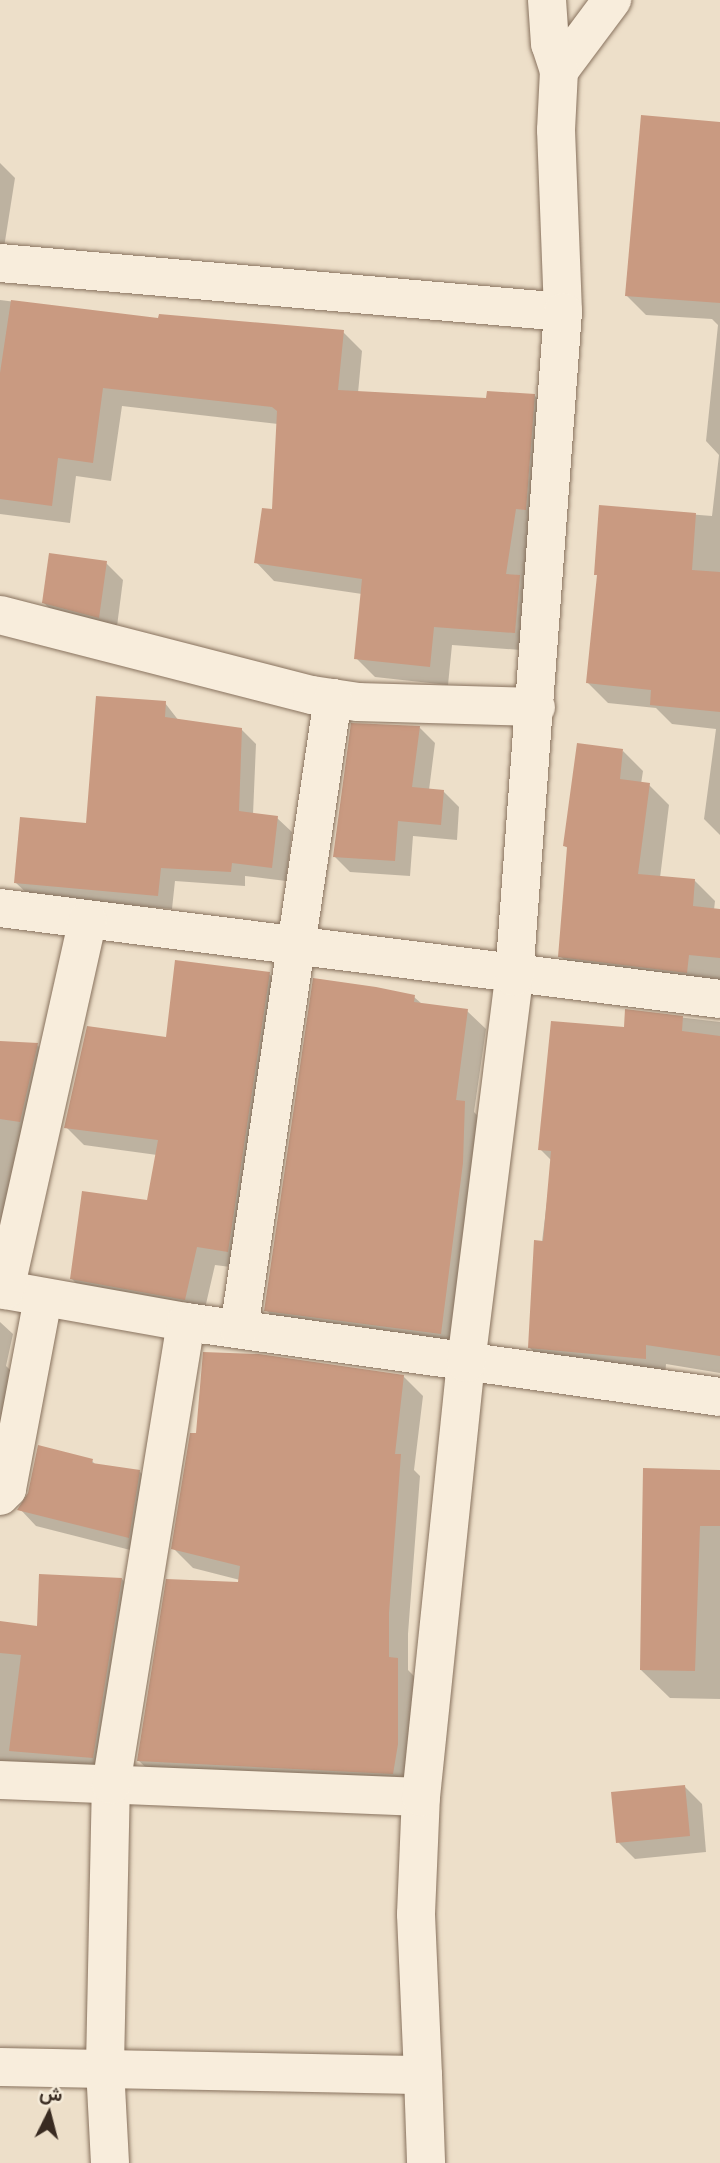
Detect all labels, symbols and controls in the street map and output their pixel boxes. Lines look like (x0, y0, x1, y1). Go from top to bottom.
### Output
north arrow (14, 2079, 84, 2149)
text: ش (39, 2080, 64, 2106)

